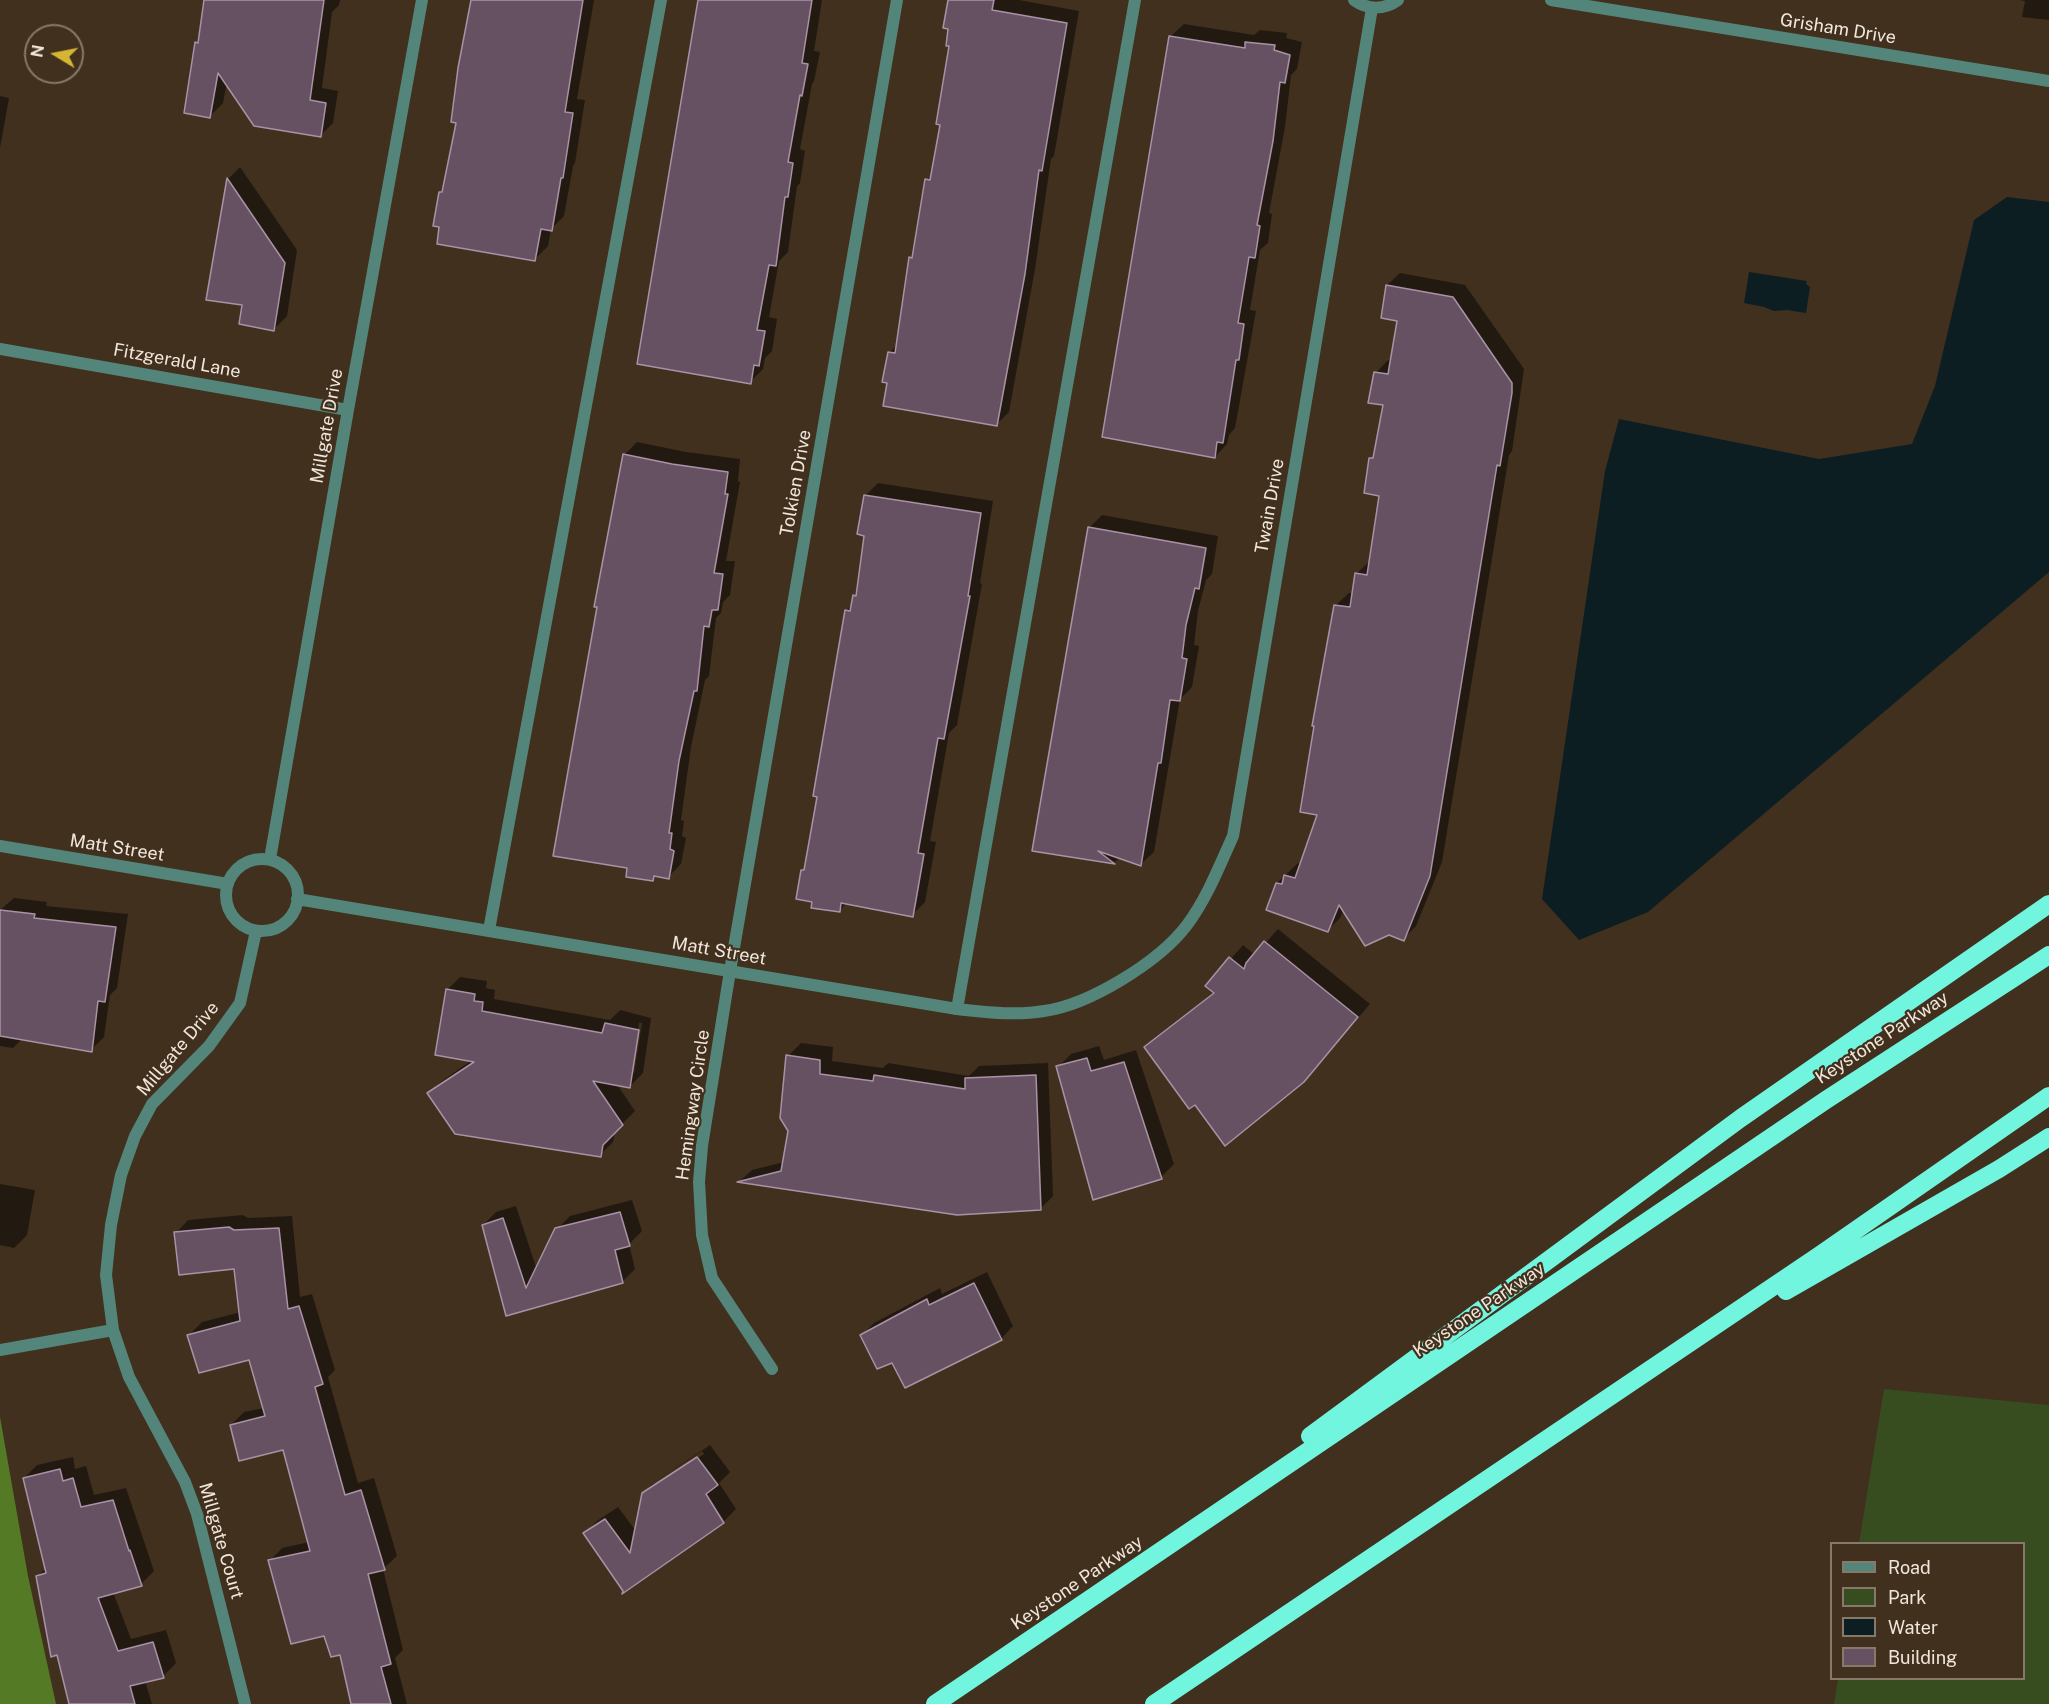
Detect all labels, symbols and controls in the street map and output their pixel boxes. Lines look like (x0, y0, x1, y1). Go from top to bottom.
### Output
street label: Grisham Drive (1778, 9, 1898, 49)
north arrow (24, 24, 84, 84)
text: N (27, 43, 48, 59)
street label: Fitzgerald Lane (112, 339, 242, 383)
street label: Millgate Drive (306, 367, 348, 485)
street label: Tolkien Drive (776, 428, 816, 538)
street label: Twain Drive (1251, 457, 1289, 555)
street label: Matt Street (68, 830, 166, 866)
street label: Matt Street (670, 932, 768, 970)
street label: Keystone Parkway (1812, 987, 1952, 1089)
street label: Millgate Drive (132, 998, 224, 1100)
street label: Hemingway Circle (672, 1028, 714, 1182)
street label: Keystone Parkway (1409, 1258, 1549, 1362)
street label: Millgate Court (194, 1480, 248, 1602)
street label: Keystone Parkway (1007, 1531, 1147, 1635)
legend (1830, 1542, 2025, 1680)
text: Road (1888, 1557, 1931, 1578)
text: Park (1888, 1587, 1926, 1608)
text: Water (1888, 1617, 1938, 1638)
text: Building (1888, 1647, 1957, 1668)

